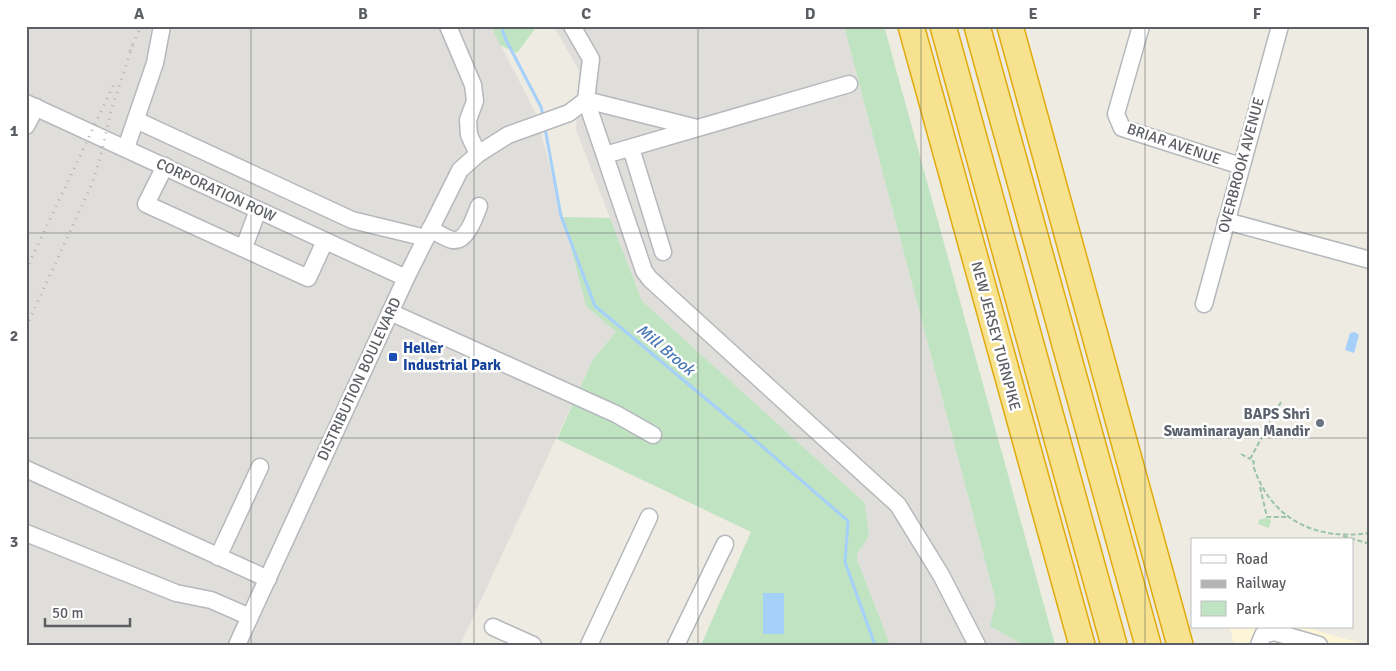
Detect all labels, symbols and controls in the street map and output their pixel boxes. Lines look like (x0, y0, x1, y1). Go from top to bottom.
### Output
text: A (134, 4, 145, 24)
text: B (358, 4, 368, 24)
text: C (581, 4, 591, 24)
text: D (805, 4, 816, 24)
text: E (1028, 4, 1038, 24)
text: F (1253, 4, 1262, 24)
street label: OVERBROOK AVENUE (1214, 95, 1268, 235)
street label: BRIAR AVENUE (1125, 120, 1223, 168)
text: 1 (10, 121, 19, 141)
street label: CORPORATION ROW (153, 154, 279, 226)
street label: NEW JERSEY TURNPIKE (967, 259, 1025, 413)
street label: DISTRIBUTION BOULEVARD (313, 295, 405, 463)
water label: Mill Brook (632, 320, 700, 381)
text: 2 (10, 326, 18, 346)
place label: Heller Industrial Park (403, 339, 501, 374)
marker: Heller Industrial Park (387, 351, 399, 363)
place label: BAPS Shri Swaminarayan Mandir (1164, 405, 1310, 440)
marker: BAPS Shri Swaminarayan Mandir (1314, 417, 1326, 429)
text: 3 (10, 532, 18, 552)
legend (1191, 538, 1354, 628)
text: Road (1236, 550, 1268, 568)
text: Railway (1236, 574, 1286, 592)
scale bar (45, 596, 130, 628)
text: Park (1236, 600, 1265, 618)
text: 50 m (52, 604, 83, 622)

